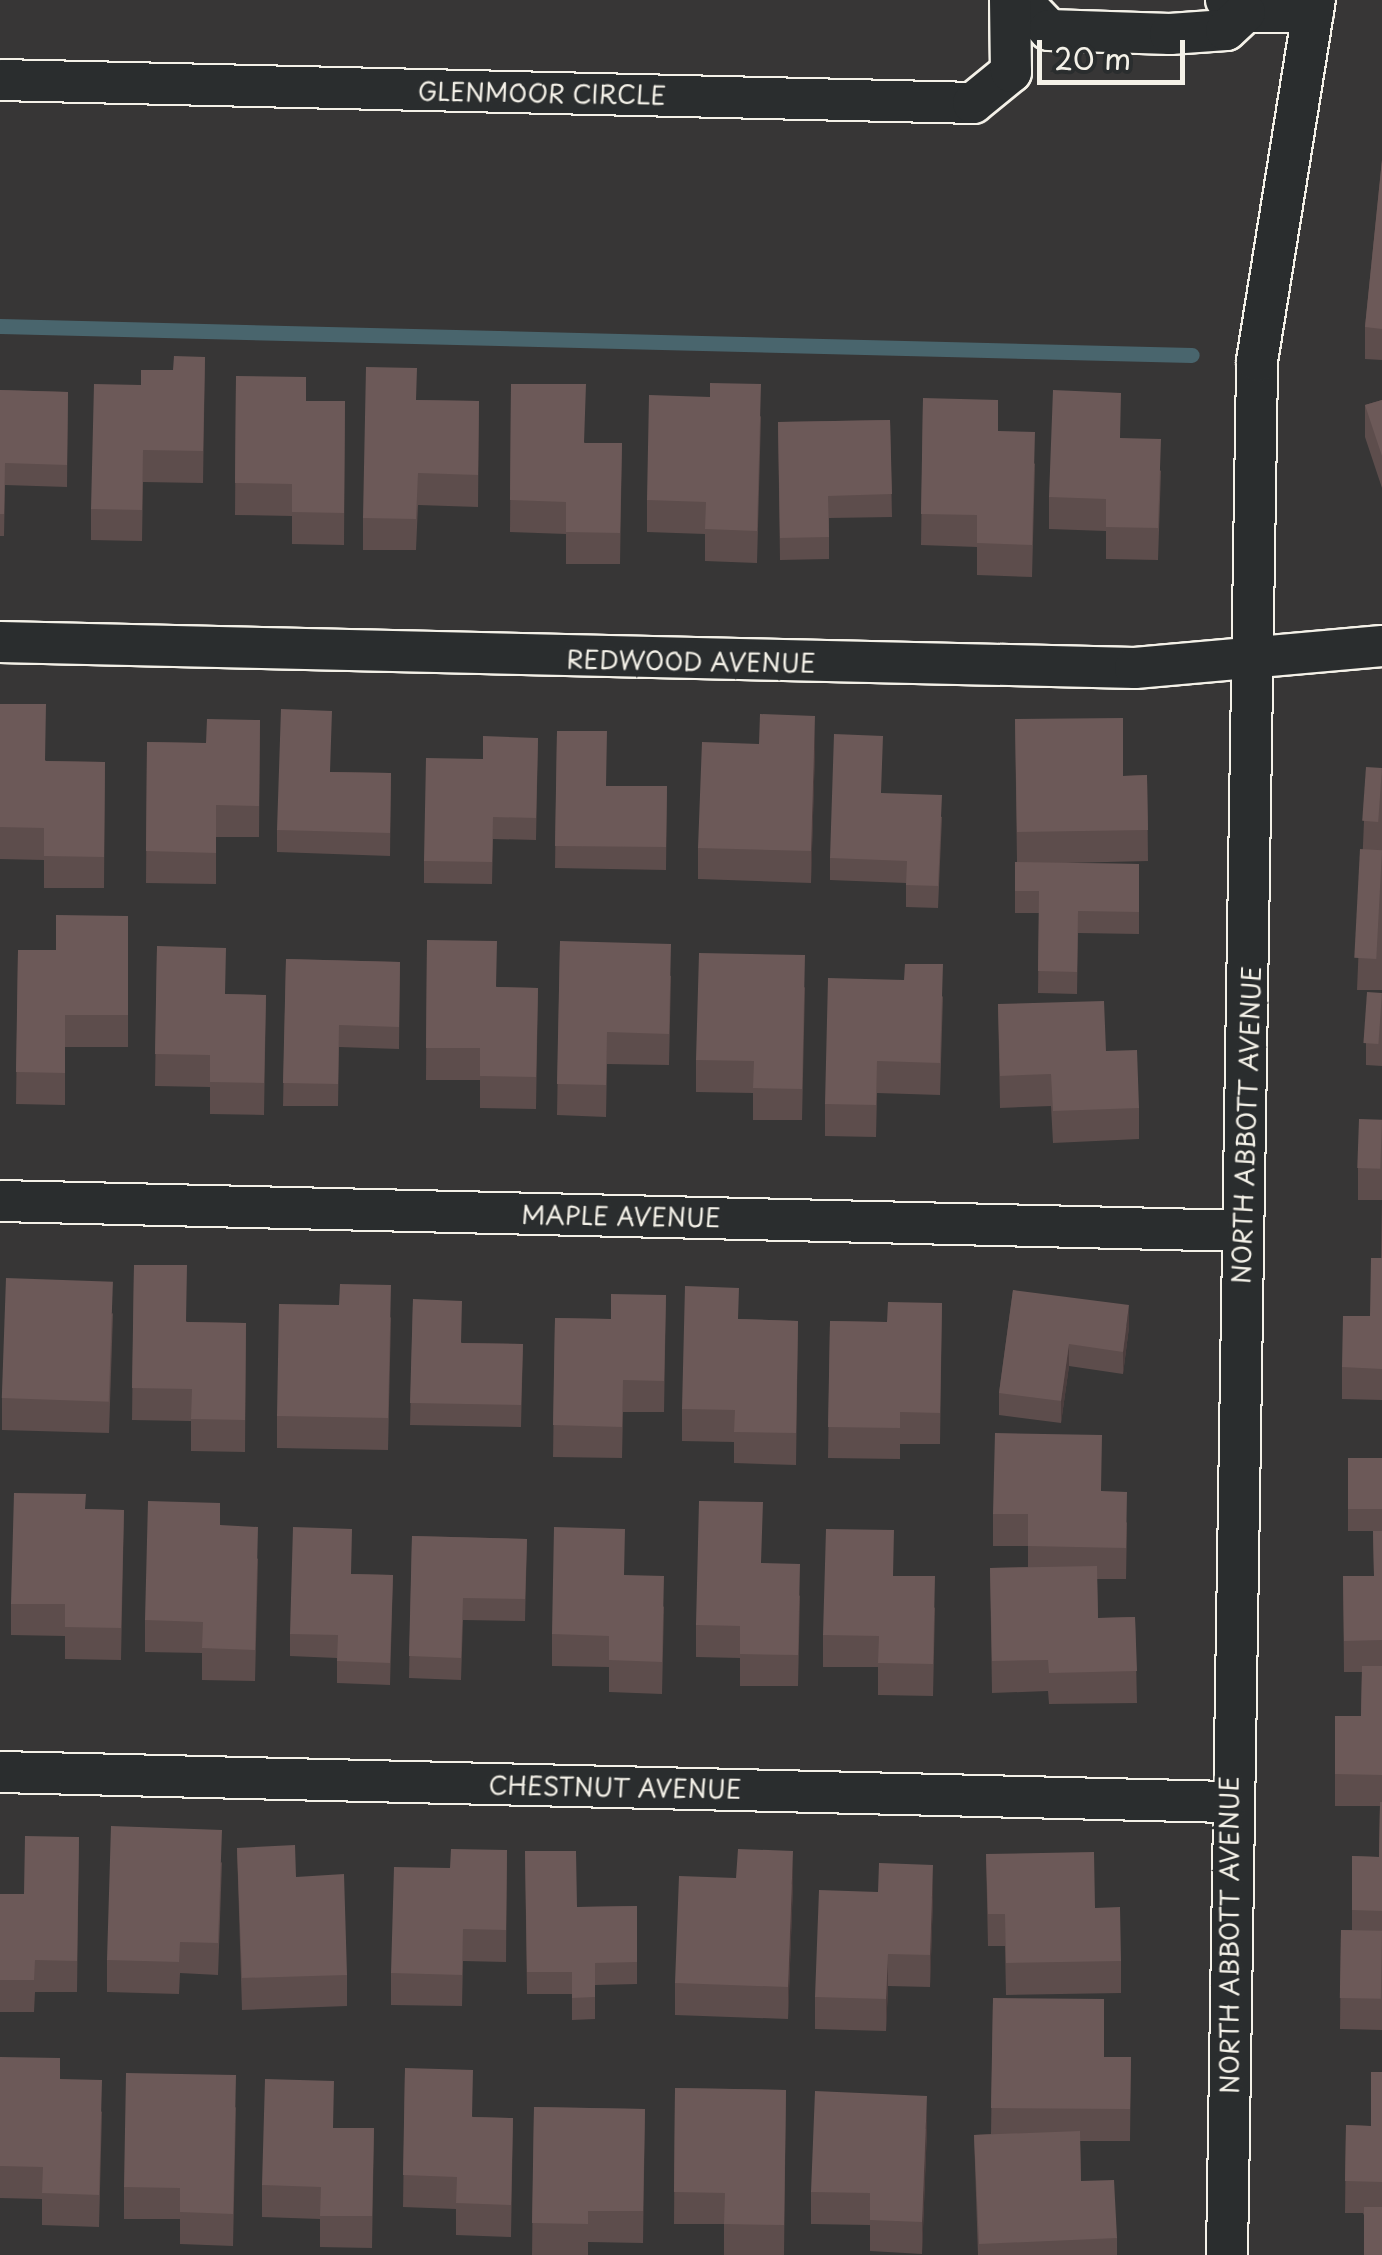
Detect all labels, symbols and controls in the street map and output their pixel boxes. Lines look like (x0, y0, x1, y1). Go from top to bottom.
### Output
scale bar (1042, 20, 1190, 82)
text: 20 m (1054, 35, 1131, 80)
street label: GLENMOOR CIRCLE (417, 76, 667, 110)
street label: REDWOOD AVENUE (565, 644, 817, 678)
street label: NORTH ABBOTT AVENUE (1225, 964, 1267, 1286)
street label: MAPLE AVENUE (520, 1199, 722, 1233)
street label: CHESTNUT AVENUE (488, 1770, 742, 1804)
street label: NORTH ABBOTT AVENUE (1214, 1774, 1244, 2096)

